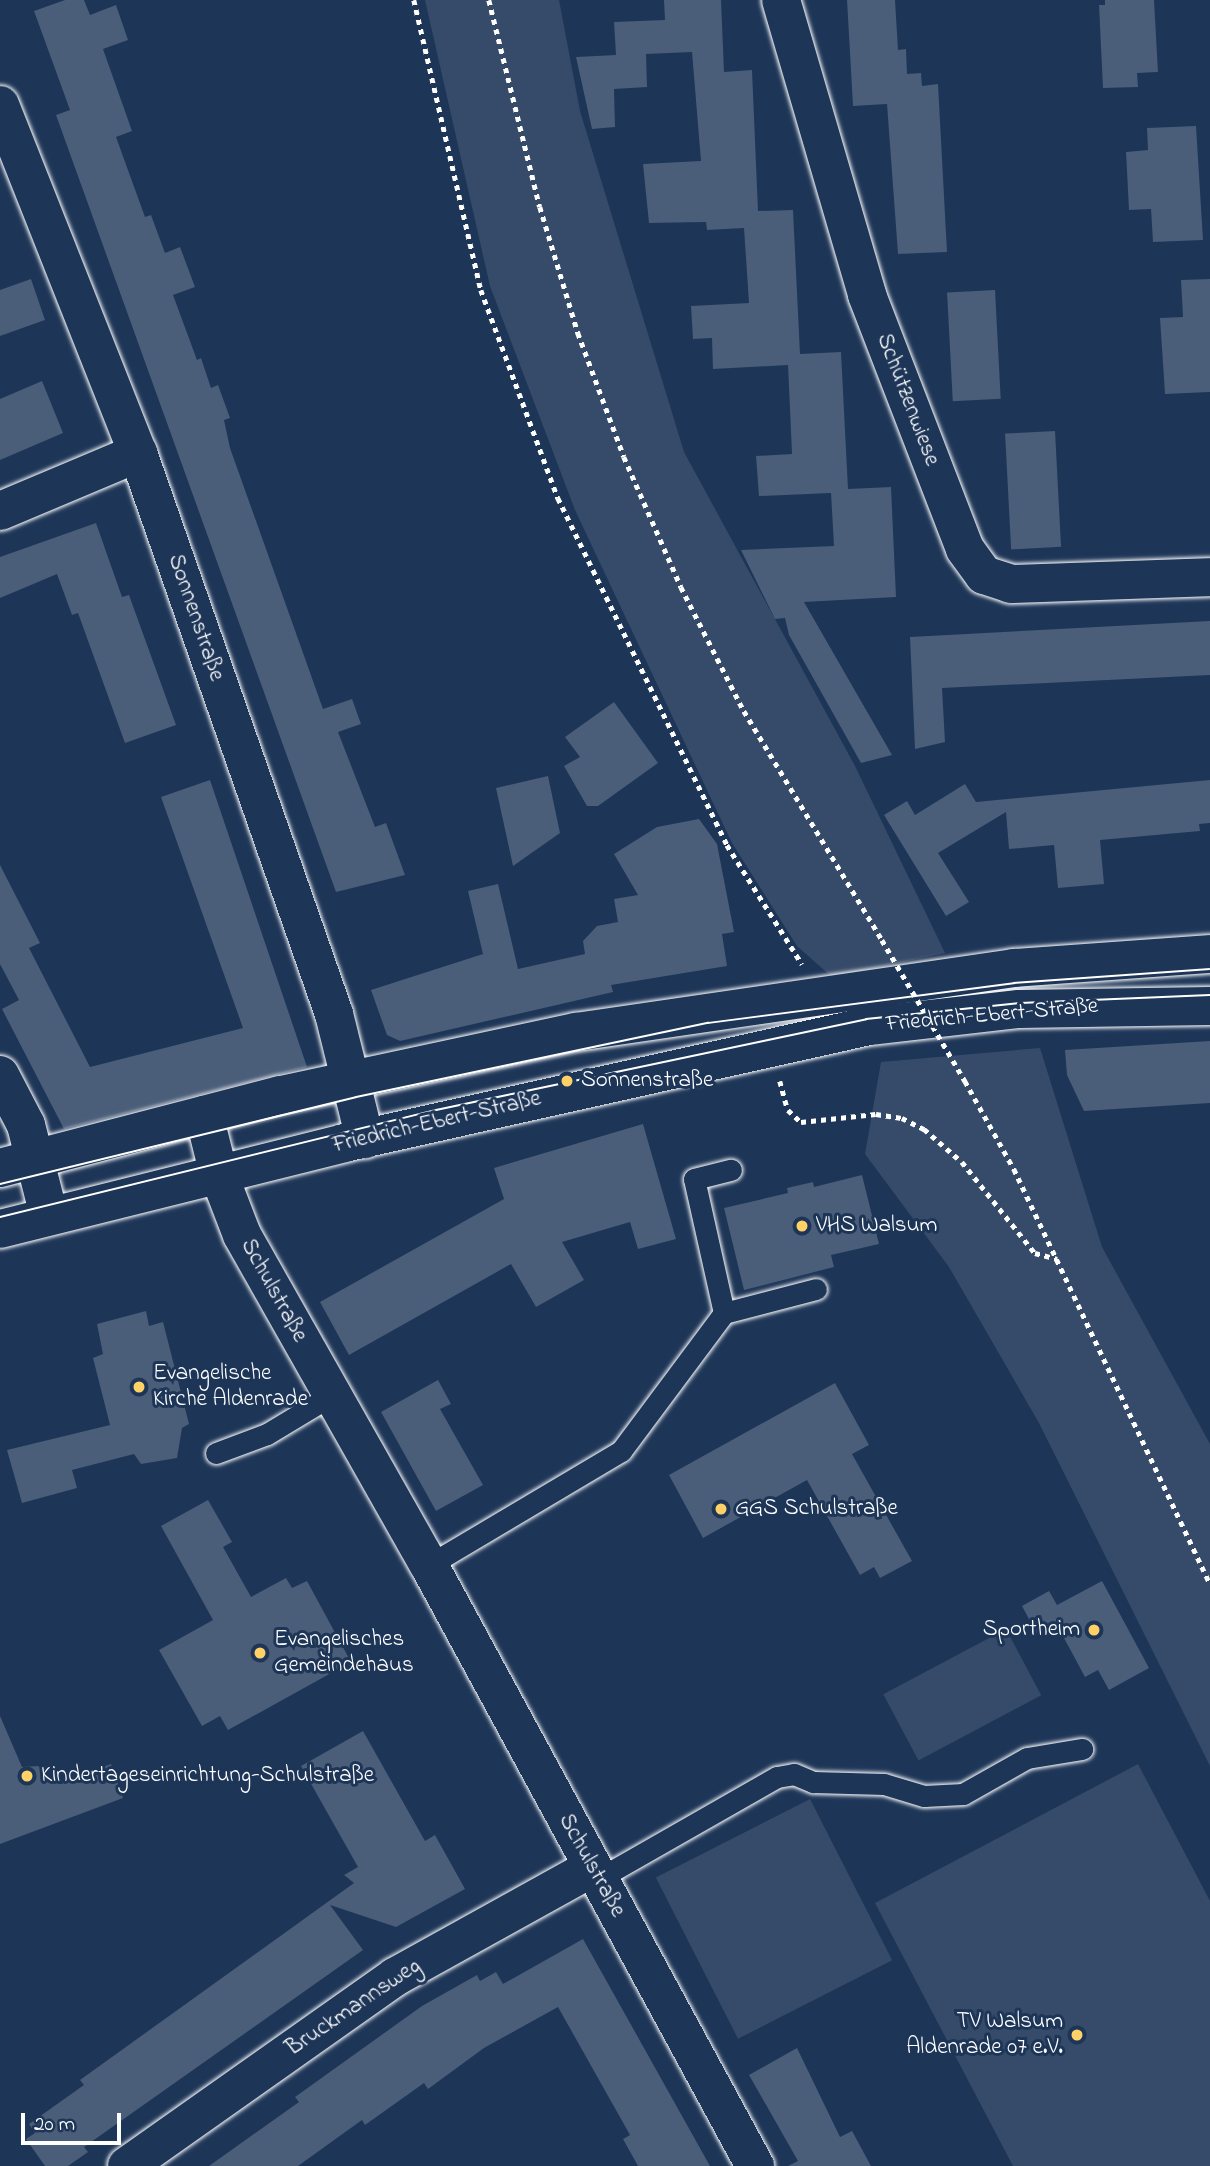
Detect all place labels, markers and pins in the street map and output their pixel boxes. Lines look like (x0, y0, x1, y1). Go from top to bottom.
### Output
place label: Sonnenstraße (581, 1067, 713, 1095)
marker: Sonnenstraße (559, 1073, 575, 1089)
place label: VHS Walsum (816, 1212, 937, 1240)
marker: VHS Walsum (794, 1218, 810, 1234)
place label: Evangelische Kirche Aldenrade (153, 1360, 308, 1414)
marker: Evangelische Kirche Aldenrade (131, 1379, 147, 1395)
place label: GGS Schulstraße (735, 1495, 898, 1523)
marker: GGS Schulstraße (713, 1501, 729, 1517)
place label: Sportheim (983, 1616, 1080, 1644)
marker: Sportheim (1086, 1622, 1102, 1638)
place label: Evangelisches Gemeindehaus (274, 1626, 414, 1680)
marker: Evangelisches Gemeindehaus (252, 1645, 268, 1661)
place label: Kindertageseinrichtung-Schulstraße (41, 1762, 374, 1790)
marker: Kindertageseinrichtung-Schulstraße (19, 1768, 35, 1784)
place label: TV Walsum Aldenrade 07 e.V. (906, 2008, 1063, 2062)
marker: TV Walsum Aldenrade 07 e.V. (1069, 2027, 1085, 2043)

